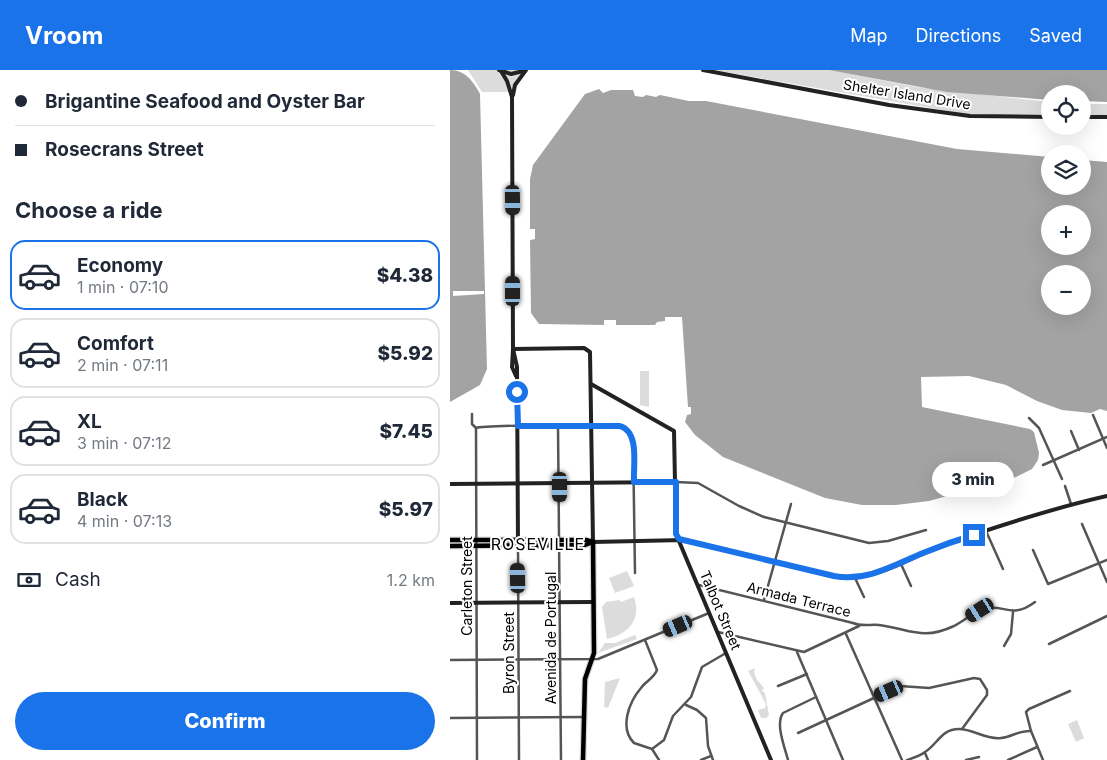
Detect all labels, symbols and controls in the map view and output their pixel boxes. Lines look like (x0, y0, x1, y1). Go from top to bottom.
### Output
text: Vroom (25, 21, 103, 50)
text: Map (850, 25, 888, 46)
text: Directions (916, 25, 1001, 46)
text: Saved (1029, 25, 1082, 46)
street label: Shelter Island Drive (842, 76, 972, 112)
map controls (1041, 85, 1091, 315)
button: locate (1041, 85, 1091, 135)
text: Brigantine Seafood and Oyster Bar (45, 90, 365, 113)
text: Rosecrans Street (45, 138, 204, 161)
button: layers (1041, 145, 1091, 195)
car (505, 185, 520, 215)
text: Choose a ride (15, 197, 163, 223)
button: + (1041, 205, 1091, 255)
icon: car (17, 253, 62, 298)
text: Economy (77, 254, 163, 277)
text: $4.38 (377, 264, 433, 287)
button: − (1041, 265, 1091, 315)
car (505, 276, 520, 306)
text: 1 min · 07:10 (77, 277, 168, 297)
icon: car (17, 331, 62, 376)
text: Comfort (77, 332, 154, 355)
text: $5.92 (377, 342, 433, 365)
text: 2 min · 07:11 (77, 355, 168, 375)
route start (506, 381, 528, 403)
icon: car (17, 409, 62, 454)
text: XL (77, 410, 102, 433)
text: $7.45 (379, 420, 433, 443)
text: 3 min · 07:12 (77, 433, 172, 453)
callout: 3 min (933, 462, 1015, 498)
text: 3 min (951, 469, 995, 489)
car (552, 472, 567, 502)
icon: car (17, 487, 62, 532)
text: Black (77, 488, 128, 511)
text: $5.97 (379, 498, 433, 521)
text: 4 min · 07:13 (77, 511, 172, 531)
route end (963, 524, 985, 546)
district label: ROSEVILLE (491, 534, 585, 554)
street label: Carleton Street (458, 536, 475, 636)
car (510, 563, 525, 593)
icon: cash (15, 566, 43, 594)
text: Cash (55, 568, 101, 591)
street label: Talbot Street (697, 568, 745, 652)
text: 1.2 km (387, 570, 435, 590)
street label: Avenida de Portugal (542, 572, 559, 704)
street label: Armada Terrace (745, 578, 853, 620)
car (963, 596, 996, 624)
street label: Byron Street (500, 611, 517, 694)
car (661, 613, 694, 639)
car (872, 678, 905, 704)
button: Confirm (15, 692, 435, 750)

